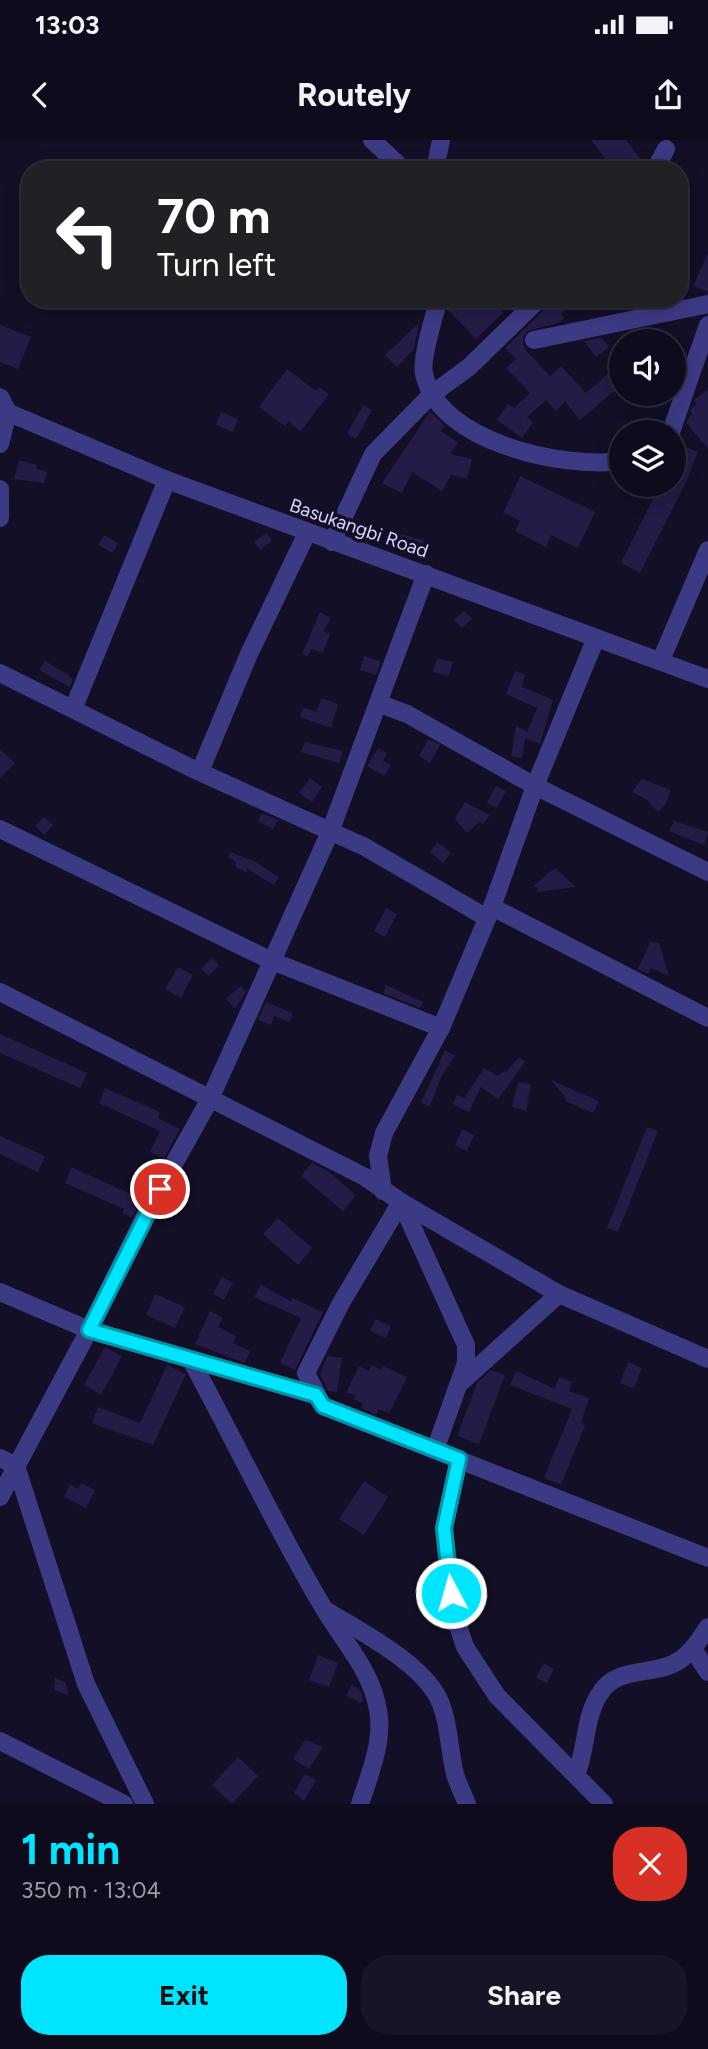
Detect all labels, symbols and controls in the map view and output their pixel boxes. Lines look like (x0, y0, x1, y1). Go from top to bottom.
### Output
text: 13:03 (35, 9, 100, 41)
icon: back (21, 76, 59, 114)
text: Routely (297, 76, 411, 114)
icon: share (649, 76, 687, 114)
text: 70 m (157, 186, 270, 245)
icon: left (42, 189, 133, 280)
text: Turn left (157, 246, 276, 284)
map controls (609, 329, 686, 497)
button: sound (609, 329, 686, 406)
button: layers (609, 420, 686, 497)
street label: Basukangbi Road (287, 493, 431, 563)
pin (130, 1159, 190, 1219)
icon: arrive (141, 1170, 179, 1208)
position arrow (414, 1556, 488, 1630)
text: 1 min (21, 1824, 120, 1875)
button: close (613, 1827, 687, 1901)
text: 350 m · 13:04 (21, 1876, 161, 1904)
button: Exit (21, 1955, 347, 2035)
button: Share (361, 1955, 687, 2035)

